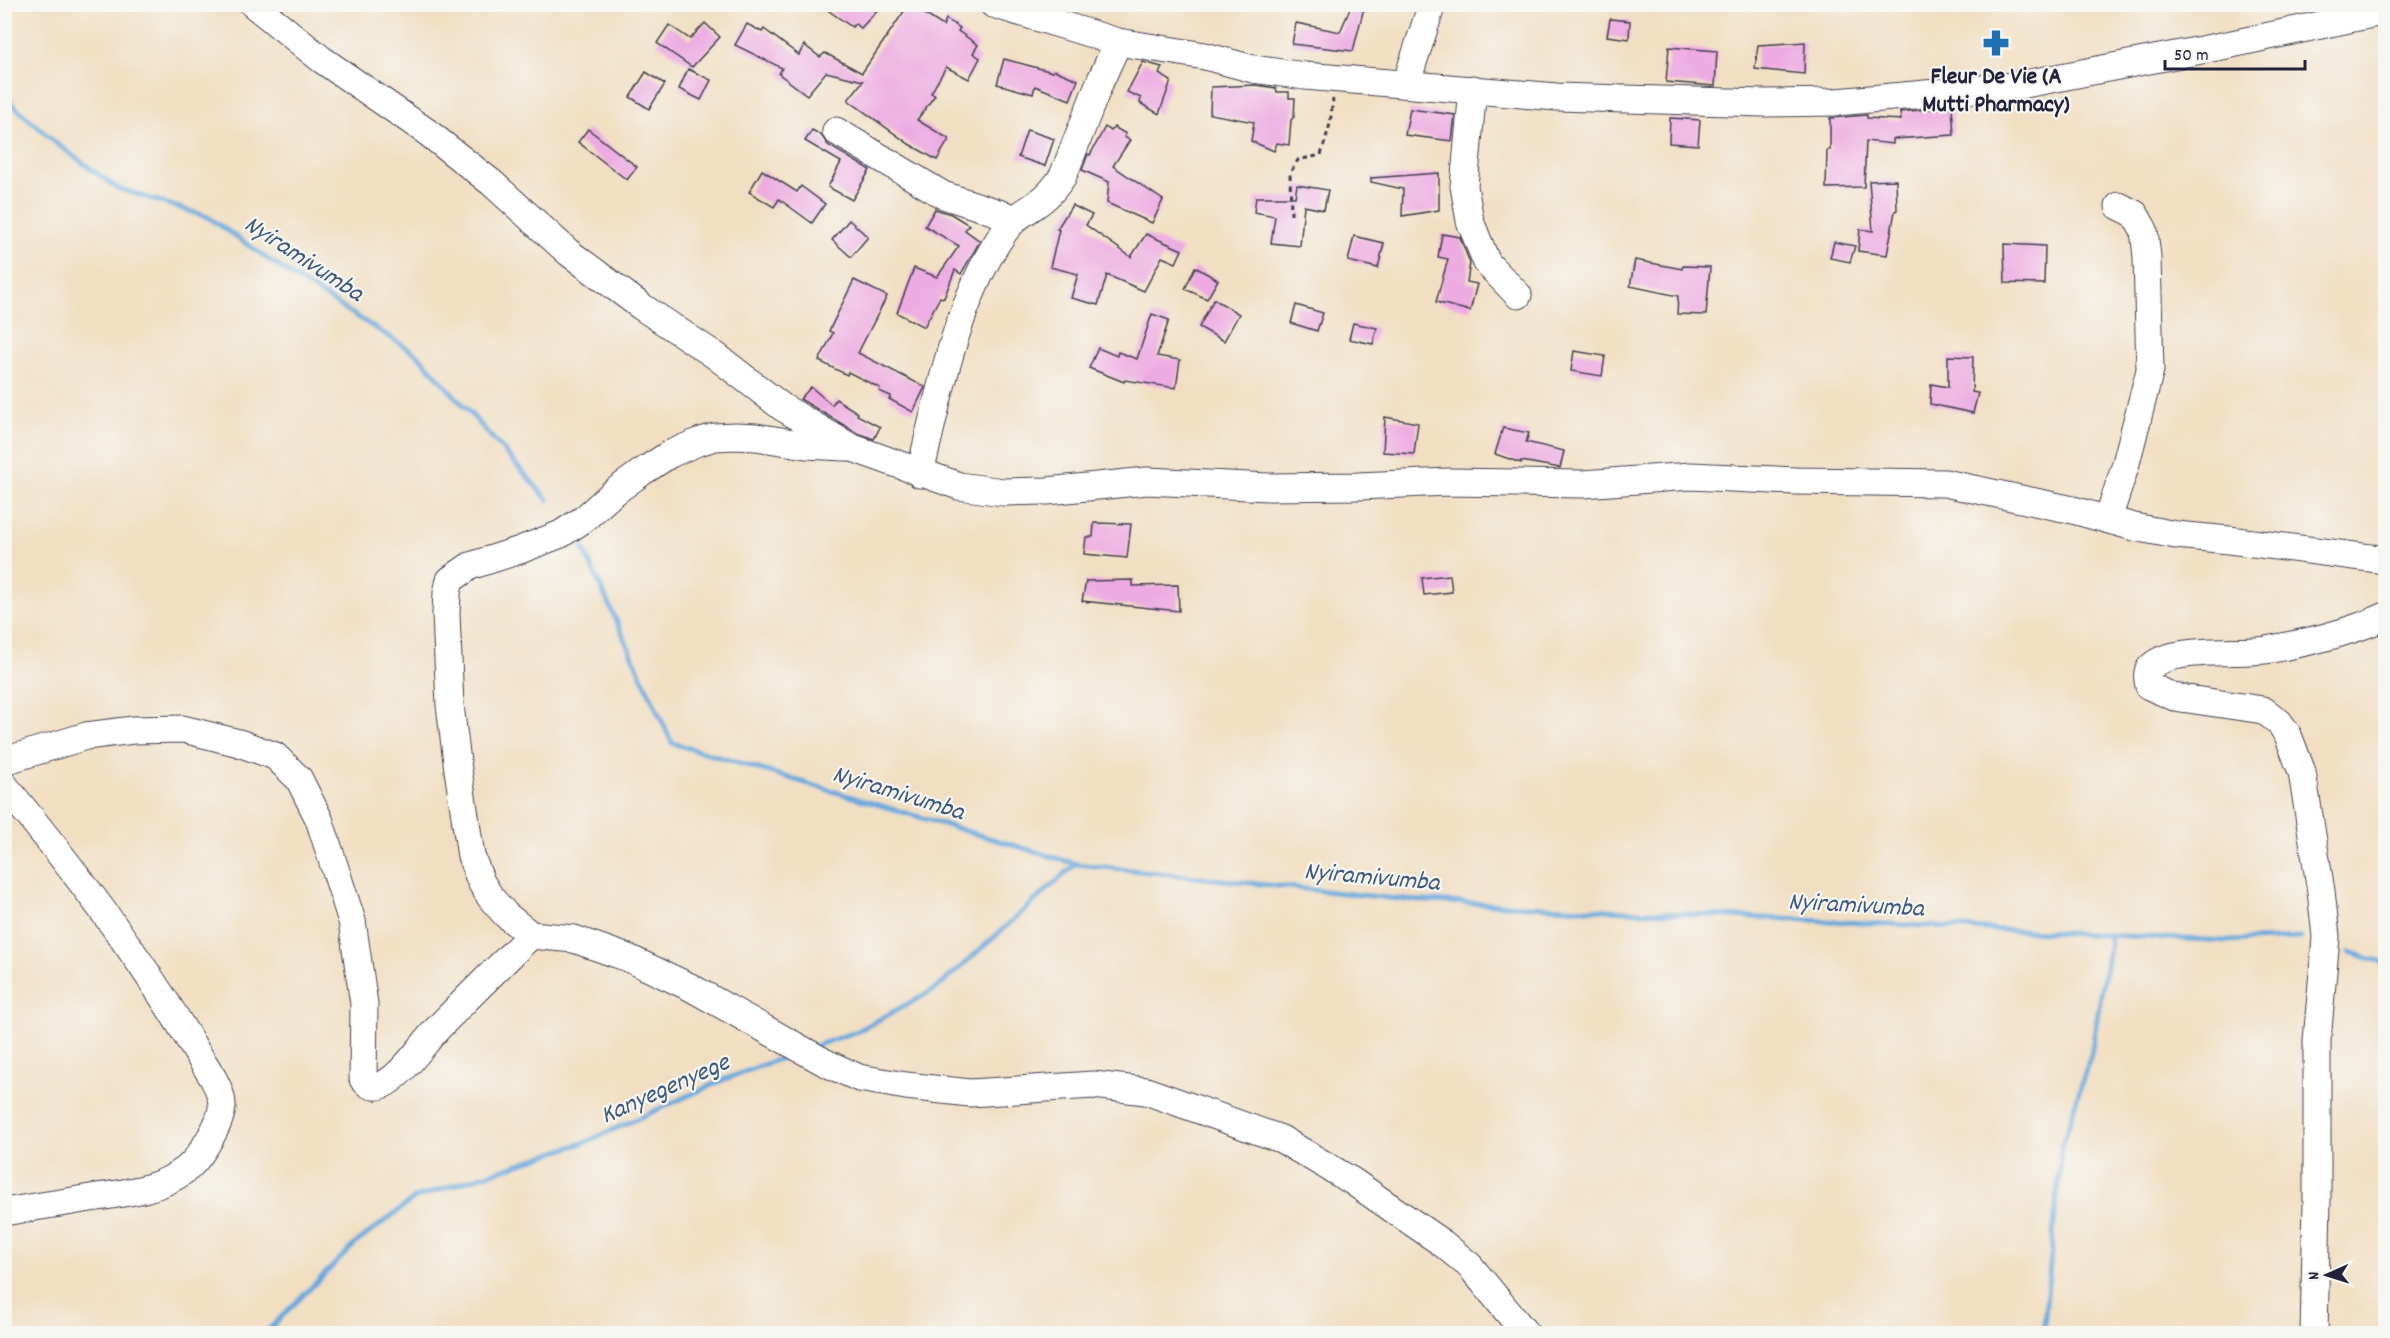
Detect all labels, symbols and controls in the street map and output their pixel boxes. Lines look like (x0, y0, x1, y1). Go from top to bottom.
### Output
pharmacy icon: Fleur De Vie (A Mutti Pharmacy) (1981, 28, 2011, 58)
scale bar (2165, 33, 2304, 71)
text: 50 m (2174, 44, 2209, 69)
place label: Fleur De Vie (A Mutti Pharmacy) (1922, 61, 2070, 123)
water label: Nyiramivumba (236, 207, 372, 313)
water label: Nyiramivumba (828, 757, 970, 832)
water label: Nyiramivumba (1302, 854, 1443, 903)
water label: Nyiramivumba (1787, 884, 1926, 929)
water label: Kanyegenyege (595, 1045, 737, 1135)
north arrow (2297, 1245, 2357, 1305)
text: N (2303, 1271, 2326, 1280)

